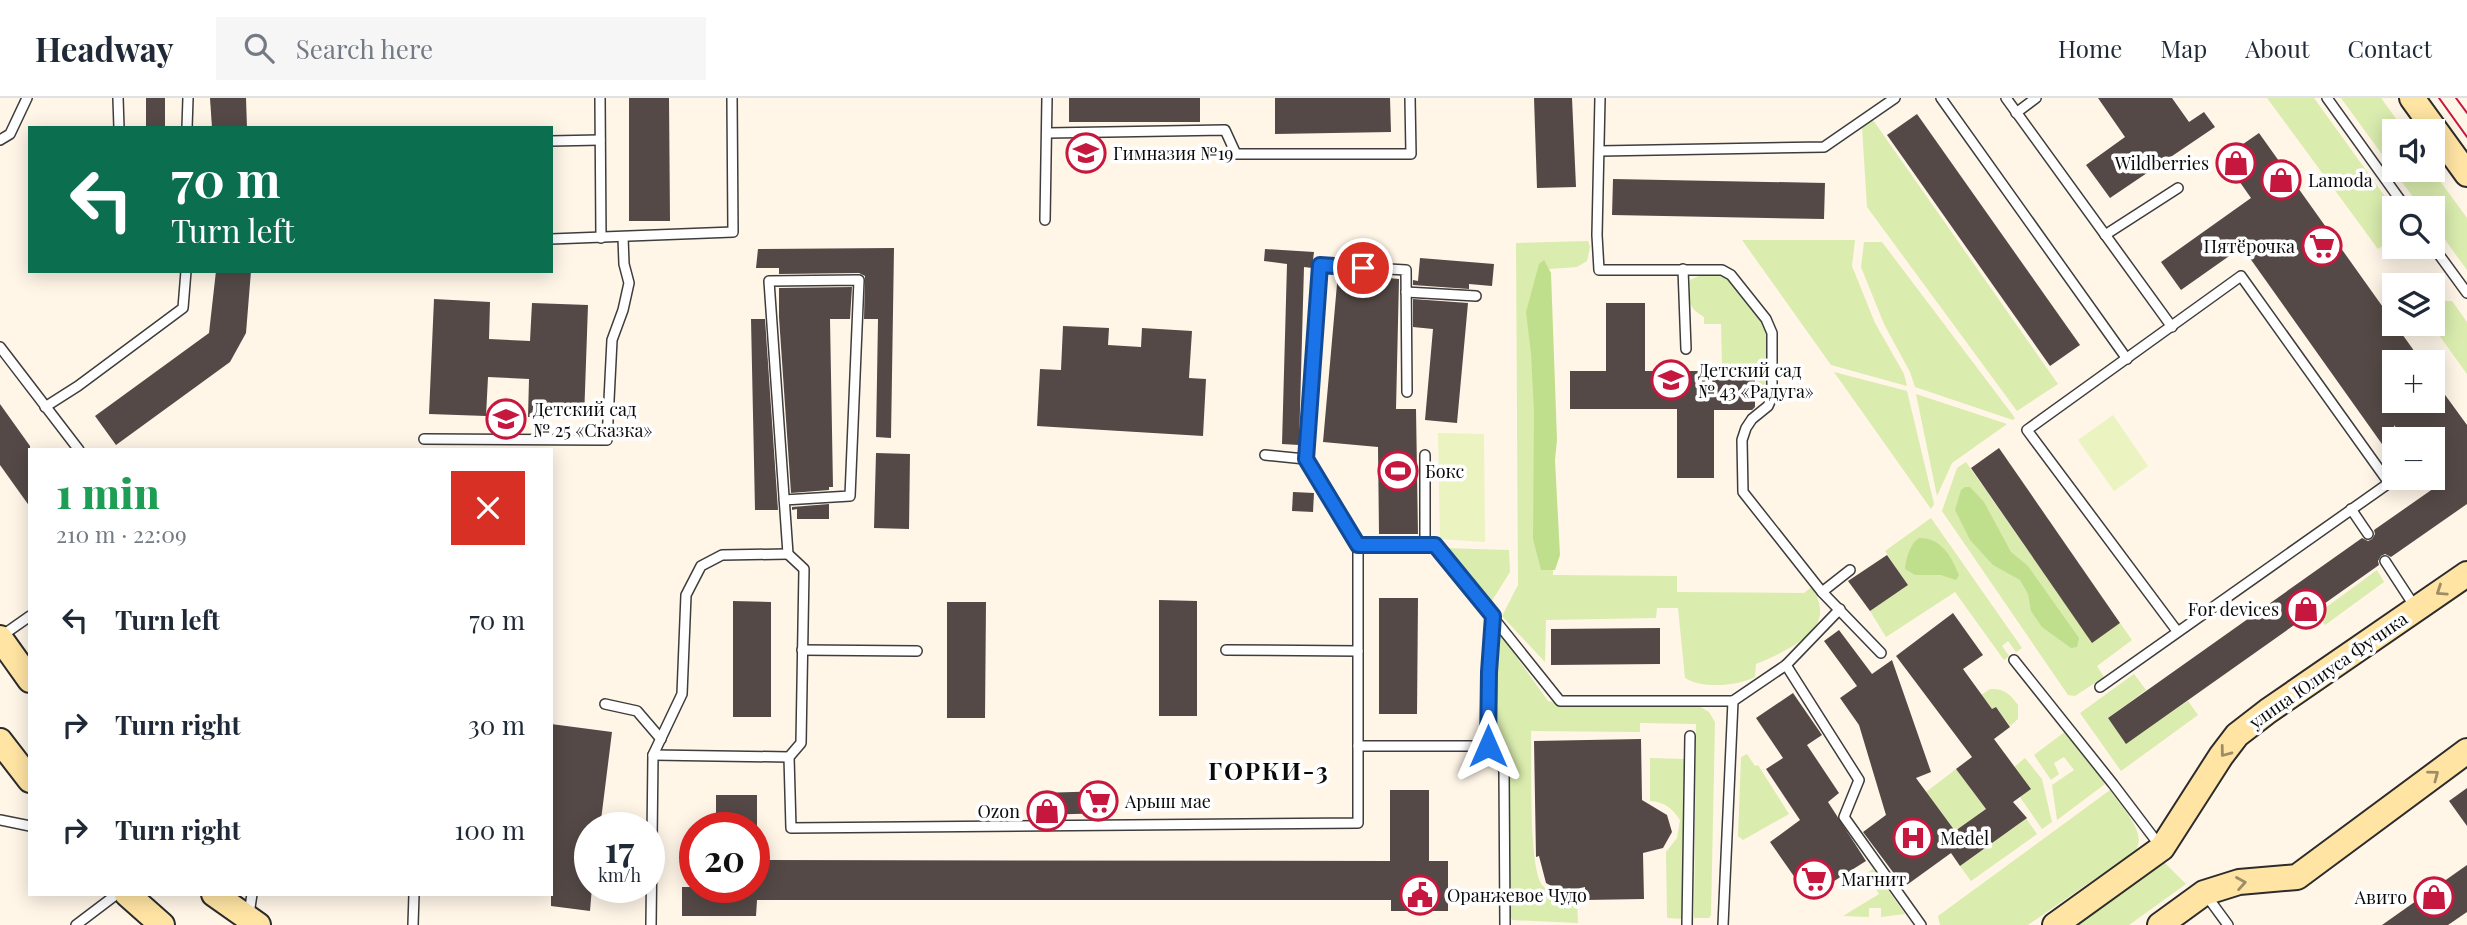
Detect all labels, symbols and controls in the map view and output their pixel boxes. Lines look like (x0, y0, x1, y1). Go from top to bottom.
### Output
search box (216, 17, 706, 80)
text: Headway (35, 26, 174, 70)
icon: search (240, 29, 278, 67)
text: Search here (296, 31, 433, 66)
text: Home (2058, 32, 2122, 64)
text: Map (2160, 32, 2207, 64)
text: About (2245, 32, 2309, 64)
text: Contact (2347, 32, 2432, 64)
map controls (2382, 119, 2445, 490)
button: sound (2382, 119, 2445, 182)
school or university icon: Гимназия №19 (1065, 132, 1107, 174)
place label: Гимназия №19 (1113, 141, 1234, 165)
shop icon: Wildberries (2215, 142, 2257, 184)
text: 70 m (171, 145, 281, 210)
place label: Wildberries (2114, 151, 2209, 175)
icon: left (56, 154, 147, 245)
shop icon: Lamoda (2260, 159, 2302, 201)
place label: Lamoda (2308, 168, 2373, 192)
button: search (2382, 196, 2445, 259)
text: Turn left (171, 208, 295, 251)
supermarket icon: Пятёрочка (2301, 225, 2343, 267)
place label: Пятёрочка (2204, 234, 2295, 258)
pin (1333, 238, 1393, 298)
icon: arrive (1344, 249, 1382, 287)
button: layers (2382, 273, 2445, 336)
button: + (2382, 350, 2445, 413)
place label: Детский сад № 43 «Радуга» (1698, 358, 1814, 403)
school or university icon: Детский сад № 43 «Радуга» (1650, 359, 1692, 401)
place label: Детский сад № 25 «Сказка» (533, 397, 653, 442)
school or university icon: Детский сад № 25 «Сказка» (485, 398, 527, 440)
button: − (2382, 427, 2445, 490)
sports icon: Бокс (1377, 450, 1419, 492)
place label: Бокс (1425, 459, 1465, 483)
text: 1 min (56, 464, 160, 520)
button: close (451, 471, 525, 545)
text: 210 m · 22:09 (56, 518, 187, 549)
one-way arrow (2436, 583, 2449, 595)
shop icon: For devices (2285, 588, 2327, 630)
place label: For devices (2188, 597, 2279, 621)
icon: left (56, 601, 94, 639)
text: Turn left (115, 602, 220, 637)
text: 70 m (469, 602, 525, 637)
street label: улица Юлиуса Фучика (2243, 606, 2412, 734)
icon: right (56, 706, 94, 744)
text: Turn right (115, 707, 241, 742)
text: 30 m (468, 707, 525, 742)
position arrow (1451, 709, 1525, 783)
one-way arrow (2220, 744, 2233, 757)
district label: ГОРКИ-3 (1208, 754, 1330, 786)
one-way arrow (2427, 771, 2439, 783)
supermarket icon: Арыш мае (1077, 780, 1119, 822)
place label: Арыш мае (1124, 789, 1211, 813)
shop icon: Ozon (1026, 790, 1068, 832)
place label: Ozon (977, 799, 1020, 823)
icon: right (56, 811, 94, 849)
text: Turn right (115, 812, 241, 847)
text: 100 m (455, 812, 525, 847)
speed limit sign: 20 (679, 812, 770, 903)
hospital icon: Medel (1892, 817, 1934, 859)
text: 17 (605, 825, 634, 872)
place label: Medel (1940, 826, 1989, 850)
supermarket icon: Магнит (1793, 858, 1835, 900)
text: km/h (598, 863, 641, 887)
place label: Магнит (1841, 867, 1906, 891)
public building icon: Оранжевое Чудо (1399, 874, 1441, 916)
one-way arrow (2235, 876, 2247, 891)
shop icon: Авито (2413, 876, 2455, 918)
place label: Оранжевое Чудо (1447, 883, 1587, 907)
place label: Авито (2354, 885, 2407, 909)

